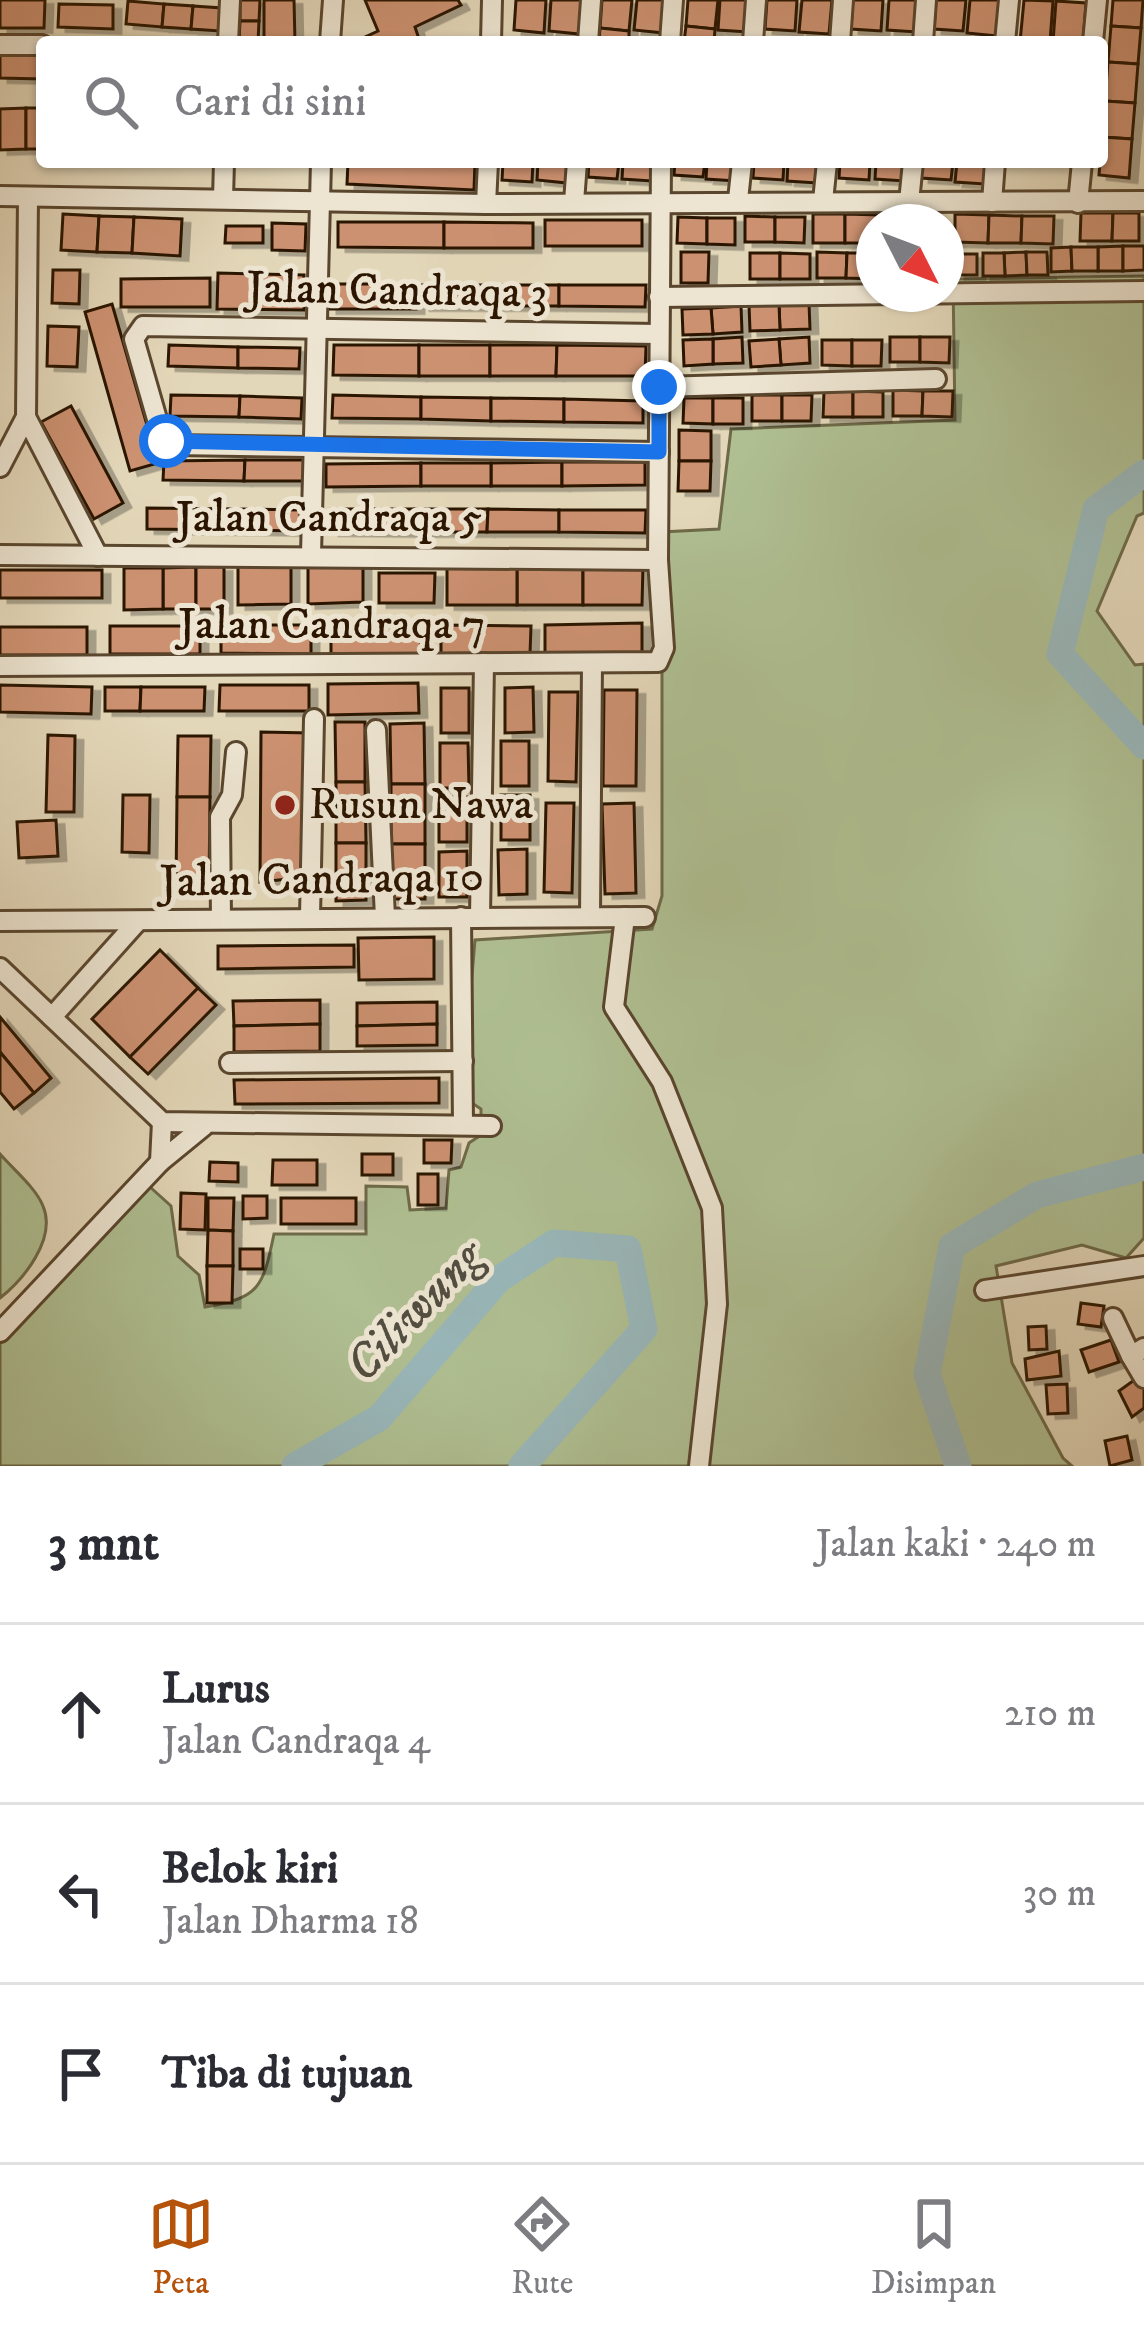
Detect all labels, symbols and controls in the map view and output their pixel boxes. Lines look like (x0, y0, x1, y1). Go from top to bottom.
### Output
search box (36, 36, 1108, 168)
icon: search (78, 69, 144, 135)
text: Cari di sini (174, 74, 366, 130)
north arrow (856, 204, 964, 312)
street label: Jalan Candraqa 3 (242, 260, 548, 322)
route end (632, 360, 686, 414)
route start (139, 414, 193, 468)
street label: Jalan Candraqa 5 (172, 490, 482, 546)
street label: Jalan Candraqa 7 (174, 597, 486, 653)
place label: Rusun Nawa (309, 777, 533, 833)
marker: Rusun Nawa (272, 792, 298, 818)
street label: Jalan Candraqa 10 (155, 849, 485, 911)
water label: Ciliwung (333, 1226, 499, 1395)
text: 3 mnt (48, 1512, 159, 1576)
text: Jalan kaki · 240 m (816, 1520, 1096, 1569)
text: Lurus (162, 1661, 270, 1717)
icon: ahead (48, 1681, 114, 1747)
text: 210 m (1004, 1689, 1096, 1738)
text: Jalan Candraqa 4 (162, 1717, 430, 1766)
text: Belok kiri (162, 1841, 338, 1897)
icon: left (48, 1861, 114, 1927)
text: 30 m (1023, 1869, 1096, 1918)
text: Jalan Dharma 18 (162, 1897, 419, 1946)
icon: arrive (48, 2041, 114, 2107)
text: Tiba di tujuan (162, 2046, 412, 2102)
tab: Peta (148, 2191, 214, 2304)
tab: Rute (509, 2191, 575, 2304)
tab: Disimpan (871, 2191, 996, 2304)

